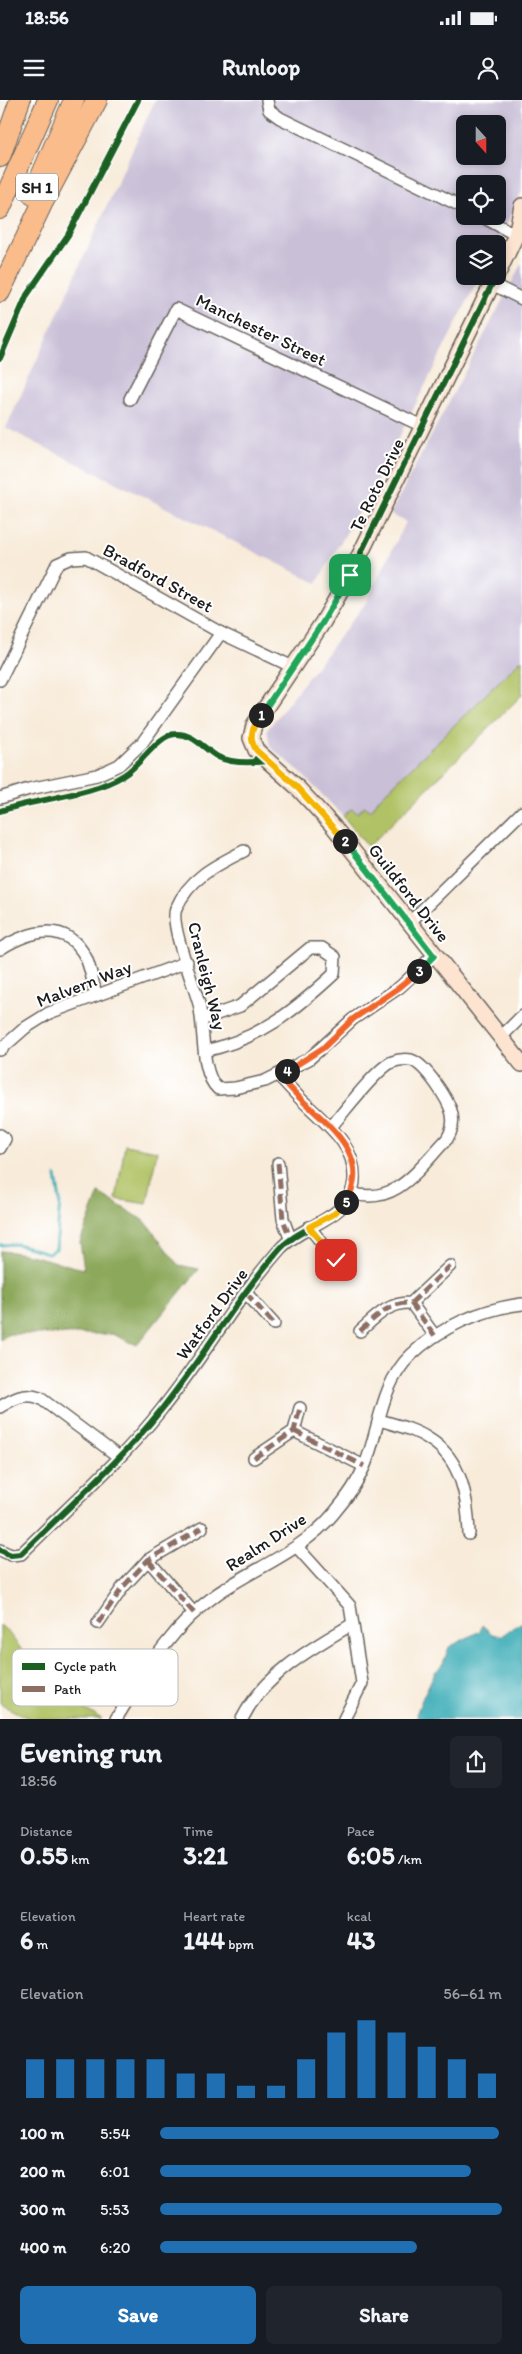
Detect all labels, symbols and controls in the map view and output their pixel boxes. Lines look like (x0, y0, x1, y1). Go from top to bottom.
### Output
text: 18:56 (25, 6, 69, 29)
icon: menu (20, 54, 48, 82)
text: Runloop (222, 54, 300, 81)
icon: person (474, 54, 502, 82)
north arrow (456, 115, 506, 165)
map controls (456, 115, 506, 285)
road number: SH 1 (16, 174, 58, 200)
button: locate (456, 175, 506, 225)
button: layers (456, 235, 506, 285)
street label: Manchester Street (192, 289, 330, 371)
street label: Te Roto Drive (345, 435, 409, 535)
street label: Bradford Street (99, 539, 217, 617)
pin (329, 554, 371, 596)
icon: arrive (336, 561, 364, 589)
pin: 1 (248, 702, 274, 728)
text: 1 (258, 707, 265, 724)
pin: 2 (332, 828, 358, 854)
text: 2 (342, 833, 349, 850)
street label: Guildford Drive (364, 839, 454, 947)
street label: Cranleigh Way (183, 920, 231, 1033)
street label: Malvern Way (33, 956, 135, 1012)
pin: 3 (406, 958, 432, 984)
text: 3 (416, 963, 423, 980)
pin: 4 (274, 1058, 300, 1084)
text: 4 (283, 1063, 292, 1080)
pin: 5 (334, 1190, 358, 1214)
text: 5 (343, 1194, 350, 1211)
pin (315, 1239, 357, 1281)
icon: check (322, 1246, 350, 1274)
street label: Watford Drive (171, 1264, 253, 1364)
street label: Realm Drive (221, 1508, 311, 1576)
legend (12, 1649, 178, 1706)
text: Cycle path (54, 1658, 117, 1675)
text: Path (54, 1681, 81, 1698)
text: Evening run (20, 1735, 162, 1769)
button: share (450, 1736, 502, 1788)
text: 18:56 (20, 1771, 57, 1790)
text: Distance (20, 1823, 72, 1840)
text: Time (183, 1823, 213, 1840)
text: Pace (347, 1823, 375, 1840)
text: 0.55 (20, 1840, 68, 1870)
text: 3:21 (183, 1840, 228, 1870)
text: 6:05 (347, 1840, 395, 1870)
text: km (68, 1851, 89, 1868)
text: /km (395, 1851, 422, 1868)
text: Elevation (20, 1908, 76, 1925)
text: Heart rate (183, 1908, 245, 1925)
text: kcal (347, 1908, 372, 1925)
text: 6 (20, 1925, 33, 1955)
text: 144 (183, 1925, 225, 1955)
text: 43 (347, 1925, 375, 1955)
text: m (33, 1936, 48, 1953)
text: bpm (225, 1936, 254, 1953)
text: Elevation (20, 1984, 84, 2003)
text: 56–61 m (443, 1984, 502, 2003)
text: 100 m (20, 2124, 64, 2143)
text: 5:54 (100, 2124, 130, 2143)
text: 200 m (20, 2162, 65, 2181)
text: 6:01 (100, 2162, 130, 2181)
text: 300 m (20, 2200, 66, 2219)
text: 5:53 (100, 2200, 129, 2219)
text: 400 m (20, 2238, 66, 2257)
text: 6:20 (100, 2238, 131, 2257)
button: Save (20, 2286, 256, 2344)
button: Share (266, 2286, 502, 2344)

